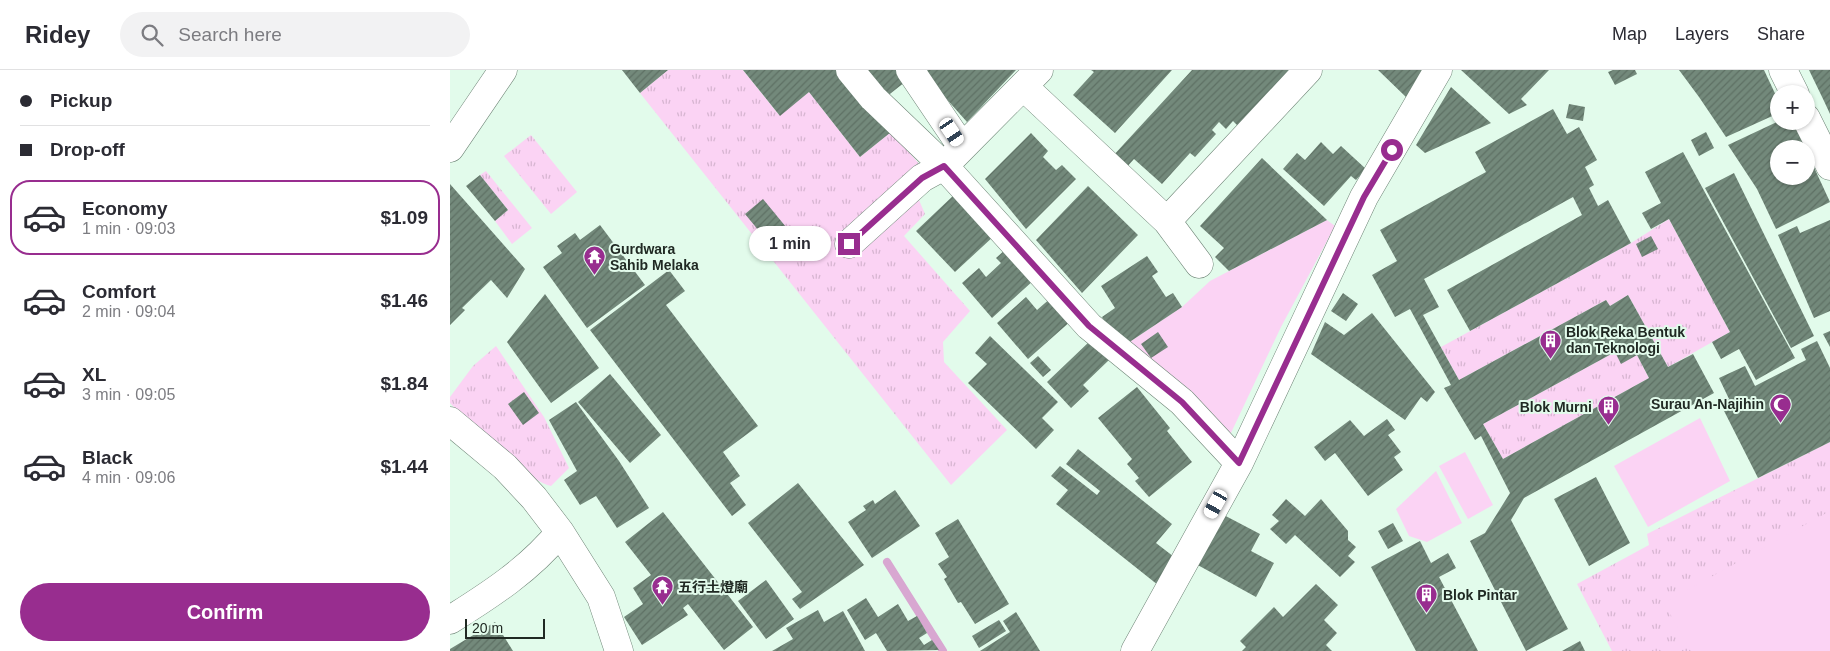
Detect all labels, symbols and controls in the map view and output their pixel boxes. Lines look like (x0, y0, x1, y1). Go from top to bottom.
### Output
search box (120, 12, 470, 57)
text: Ridey (25, 21, 90, 48)
icon: search (138, 21, 166, 49)
text: Search here (178, 24, 282, 45)
text: Map (1612, 24, 1647, 44)
text: Layers (1675, 24, 1729, 44)
text: Share (1757, 24, 1805, 44)
map controls (1770, 85, 1815, 185)
button: + (1770, 85, 1815, 130)
text: Pickup (50, 90, 112, 111)
car (937, 115, 966, 149)
text: Drop-off (50, 139, 125, 160)
route start (1381, 139, 1403, 161)
button: − (1770, 140, 1815, 185)
icon: car (22, 195, 67, 240)
text: Economy (82, 198, 168, 219)
text: $1.09 (380, 207, 428, 228)
text: 1 min · 09:03 (82, 220, 175, 237)
callout: 1 min (749, 226, 832, 262)
route end (838, 233, 860, 255)
text: 1 min (769, 235, 811, 252)
place label: Gurdwara Sahib Melaka (610, 241, 699, 273)
temple icon: Gurdwara Sahib Melaka (582, 245, 606, 276)
icon: car (22, 278, 67, 323)
text: Comfort (82, 281, 156, 302)
text: $1.46 (380, 290, 428, 311)
text: 2 min · 09:04 (82, 303, 175, 320)
place label: Blok Reka Bentuk dan Teknologi (1566, 324, 1685, 356)
building icon: Blok Reka Bentuk dan Teknologi (1538, 328, 1562, 359)
icon: car (22, 361, 67, 406)
text: XL (82, 364, 106, 385)
text: $1.84 (380, 373, 428, 394)
text: 3 min · 09:05 (82, 386, 175, 403)
mosque icon: Surau An-Najihin (1768, 392, 1792, 423)
building icon: Blok Murni (1596, 395, 1620, 426)
place label: Surau An-Najihin (1651, 396, 1764, 412)
place label: Blok Murni (1520, 399, 1592, 415)
icon: car (22, 444, 67, 489)
text: Black (82, 447, 133, 468)
text: $1.44 (380, 456, 428, 477)
text: 4 min · 09:06 (82, 469, 175, 486)
car (1202, 487, 1229, 521)
temple icon: 五行土燈廟 (650, 575, 674, 606)
place label: 五行土燈廟 (678, 579, 748, 595)
button: Confirm (20, 583, 430, 641)
building icon: Blok Pintar (1415, 583, 1439, 614)
place label: Blok Pintar (1443, 587, 1517, 603)
scale bar (465, 616, 545, 639)
text: 20 m (472, 620, 503, 636)

